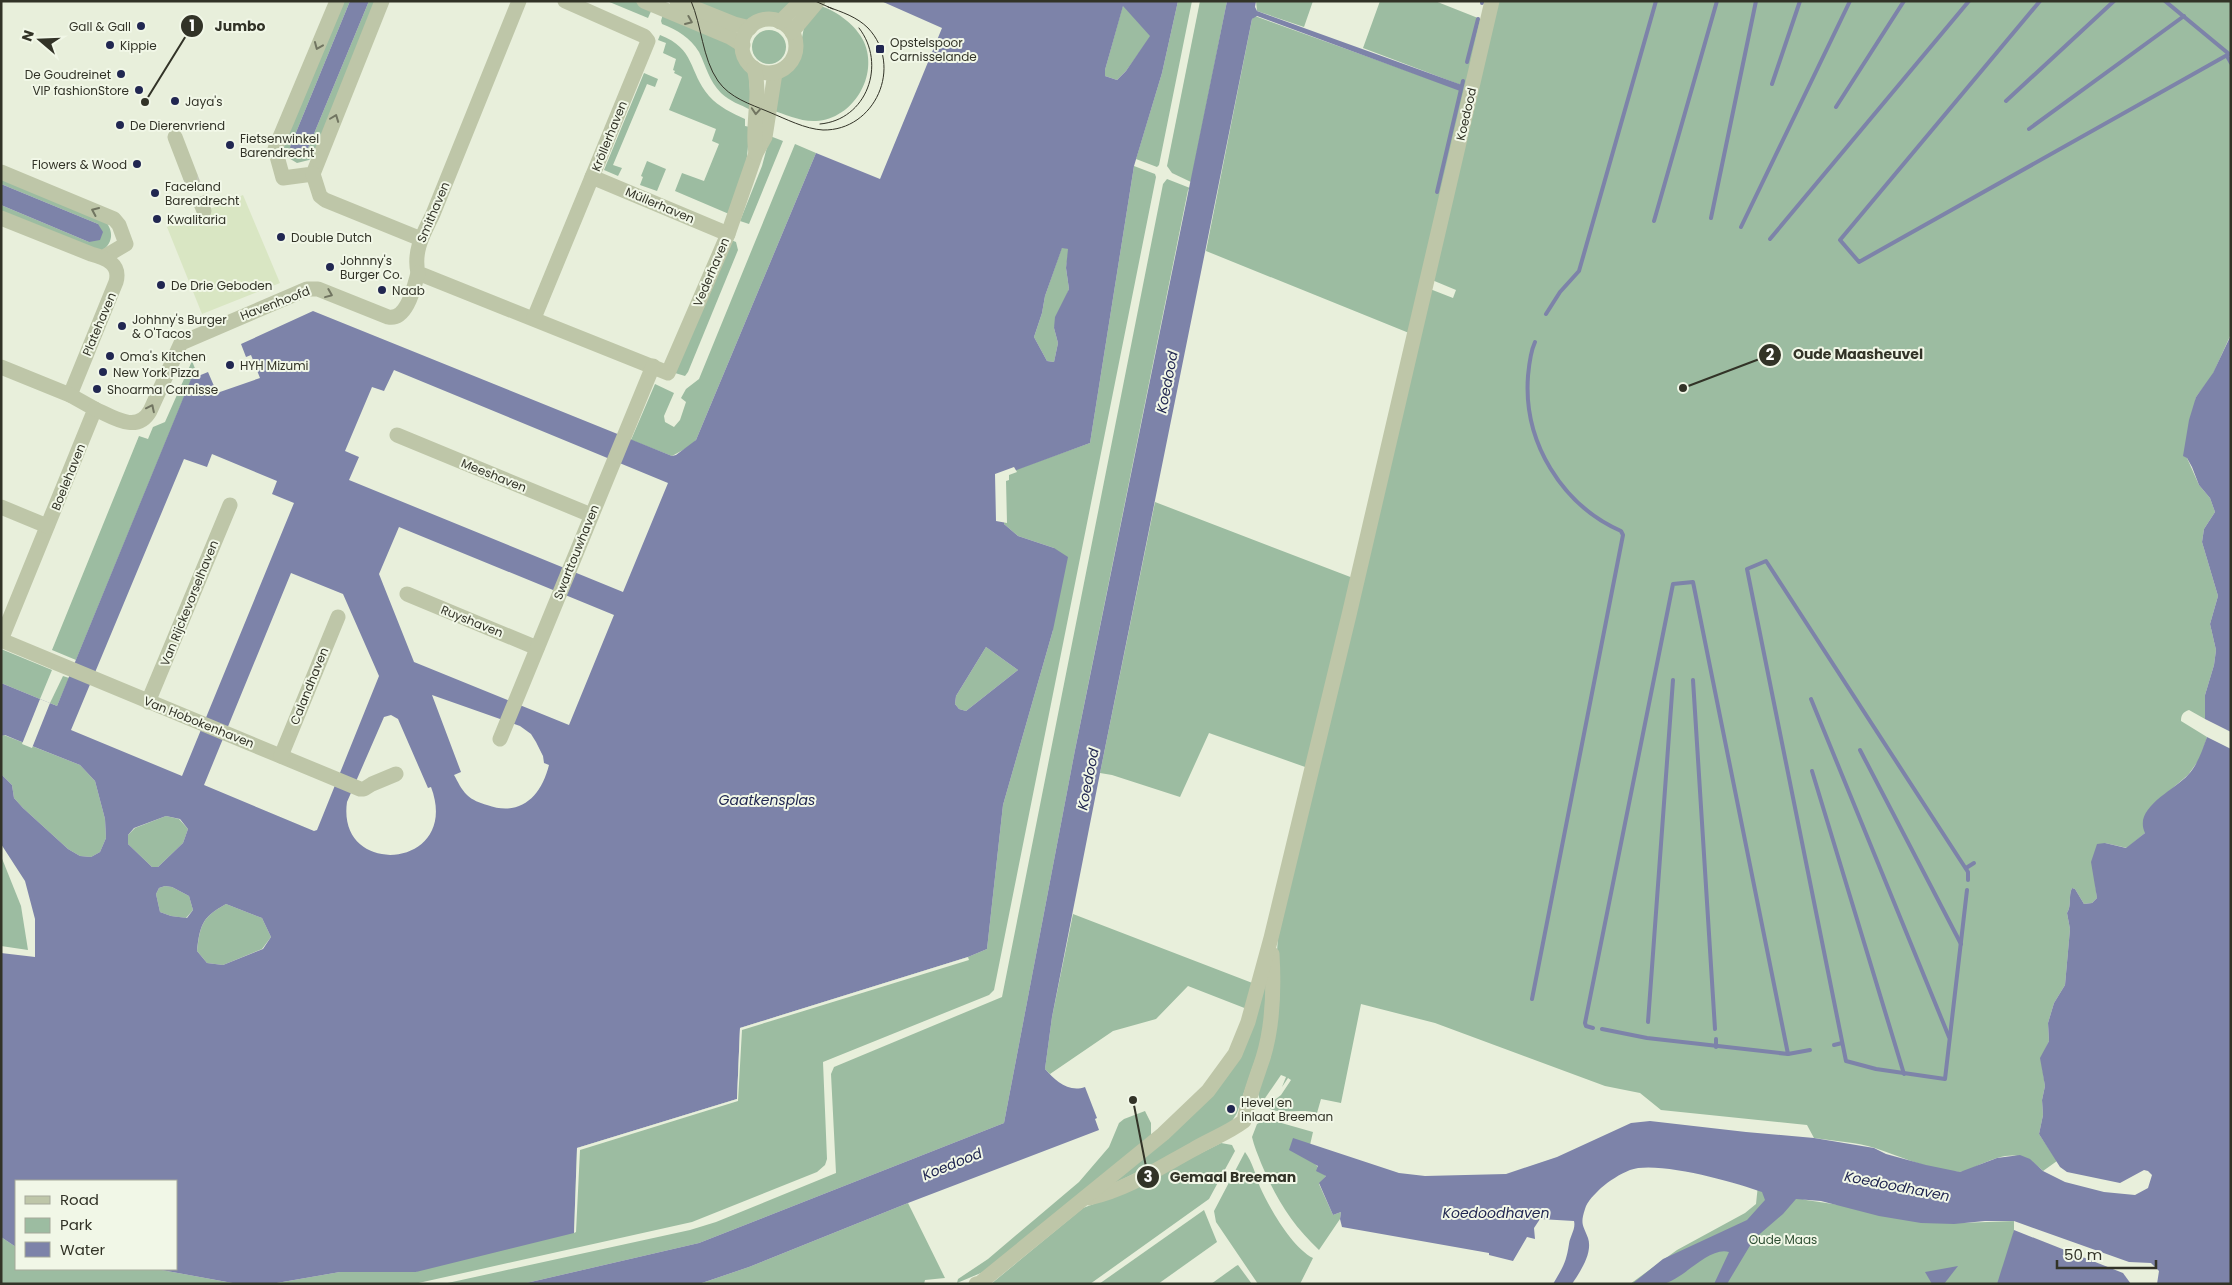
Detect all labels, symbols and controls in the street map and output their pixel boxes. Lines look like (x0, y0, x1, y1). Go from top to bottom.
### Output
callout: Jumbo (180, 12, 276, 41)
one-way arrow (684, 14, 693, 25)
north arrow (15, 15, 65, 65)
text: 1 (189, 15, 195, 36)
text: Jumbo (215, 16, 265, 36)
place label: Gall & Gall (69, 18, 131, 35)
marker: Gall & Gall (135, 20, 147, 32)
text: N (17, 28, 39, 44)
place label: Opstelspoor Carnisselande (890, 34, 977, 65)
place label: Kippie (120, 37, 157, 54)
marker: Kippie (104, 39, 116, 51)
one-way arrow (314, 41, 325, 50)
marker: Opstelspoor Carnisselande (874, 43, 886, 55)
place label: De Goudreinet (25, 66, 111, 83)
marker: De Goudreinet (115, 68, 127, 80)
place label: VIP fashionStore (32, 82, 129, 99)
marker: VIP fashionStore (133, 84, 145, 96)
street label: Koedood (1452, 86, 1480, 142)
place label: Jaya's (185, 93, 223, 110)
marker: Jaya's (169, 95, 181, 107)
street label: Kröllerhaven (587, 98, 631, 174)
one-way arrow (750, 107, 761, 115)
one-way arrow (328, 114, 339, 123)
place label: De Dierenvriend (130, 117, 225, 134)
marker: De Dierenvriend (114, 119, 126, 131)
place label: Fietsenwinkel Barendrecht (240, 130, 319, 161)
marker: Fietsenwinkel Barendrecht (224, 139, 236, 151)
place label: Flowers & Wood (32, 156, 127, 173)
marker: Flowers & Wood (131, 158, 143, 170)
place label: Faceland Barendrecht (165, 178, 239, 209)
street label: Smithaven (413, 179, 453, 245)
street label: Müllerhaven (623, 183, 697, 227)
marker: Faceland Barendrecht (149, 187, 161, 199)
one-way arrow (91, 206, 100, 217)
place label: Kwalitaria (167, 211, 226, 228)
marker: Kwalitaria (151, 213, 163, 225)
place label: Double Dutch (291, 229, 372, 246)
marker: Double Dutch (275, 231, 287, 243)
street label: Vederhaven (689, 235, 733, 309)
place label: Johnny's Burger Co. (340, 252, 402, 283)
marker: Johnny's Burger Co. (324, 261, 336, 273)
place label: De Drie Geboden (171, 277, 273, 294)
marker: De Drie Geboden (155, 279, 167, 291)
street label: Havenhoofd (238, 282, 312, 324)
place label: Naab (392, 282, 425, 299)
marker: Naab (376, 284, 388, 296)
one-way arrow (324, 287, 333, 298)
street label: Platehaven (78, 290, 120, 358)
place label: Johhny's Burger & O'Tacos (132, 311, 227, 342)
marker: Johhny's Burger & O'Tacos (116, 320, 128, 332)
callout: Oude Maasheuvel (1758, 340, 1933, 369)
text: 2 (1766, 344, 1775, 365)
text: Oude Maasheuvel (1793, 344, 1923, 364)
place label: Oma's Kitchen (120, 348, 206, 365)
water label: Koedood (1151, 349, 1183, 415)
marker: Oma's Kitchen (104, 350, 116, 362)
place label: HYH Mizumi (240, 357, 309, 374)
marker: HYH Mizumi (224, 359, 236, 371)
place label: New York Pizza (113, 364, 199, 381)
marker: New York Pizza (97, 366, 109, 378)
place label: Shoarma Carnisse (107, 381, 218, 398)
marker: Shoarma Carnisse (91, 383, 103, 395)
one-way arrow (145, 404, 155, 413)
street label: Boelehaven (47, 441, 89, 513)
street label: Meeshaven (459, 454, 529, 496)
street label: Swarttouwhaven (549, 502, 603, 602)
street label: Van Rijckevorselhaven (156, 537, 222, 669)
street label: Ruyshaven (438, 601, 506, 641)
street label: Calandhaven (286, 645, 332, 727)
street label: Van Hobokenhaven (141, 692, 257, 752)
water label: Koedood (1072, 746, 1104, 812)
water label: Gaatkensplas (719, 790, 815, 810)
place label: Hevel en inlaat Breeman (1241, 1094, 1333, 1125)
marker: Hevel en inlaat Breeman (1225, 1103, 1237, 1115)
water label: Koedood (919, 1143, 985, 1185)
callout: Gemaal Breeman (1135, 1162, 1306, 1191)
text: 3 (1143, 1166, 1153, 1187)
water label: Koedoodhaven (1843, 1166, 1951, 1206)
text: Gemaal Breeman (1170, 1167, 1296, 1187)
legend (15, 1180, 178, 1270)
text: Road (60, 1189, 99, 1210)
water label: Koedoodhaven (1443, 1203, 1549, 1223)
text: Park (60, 1214, 92, 1235)
park label: Oude Maas (1749, 1231, 1817, 1248)
scale bar (2057, 1238, 2156, 1270)
text: Water (60, 1239, 106, 1260)
text: 50 m (2064, 1244, 2102, 1265)

